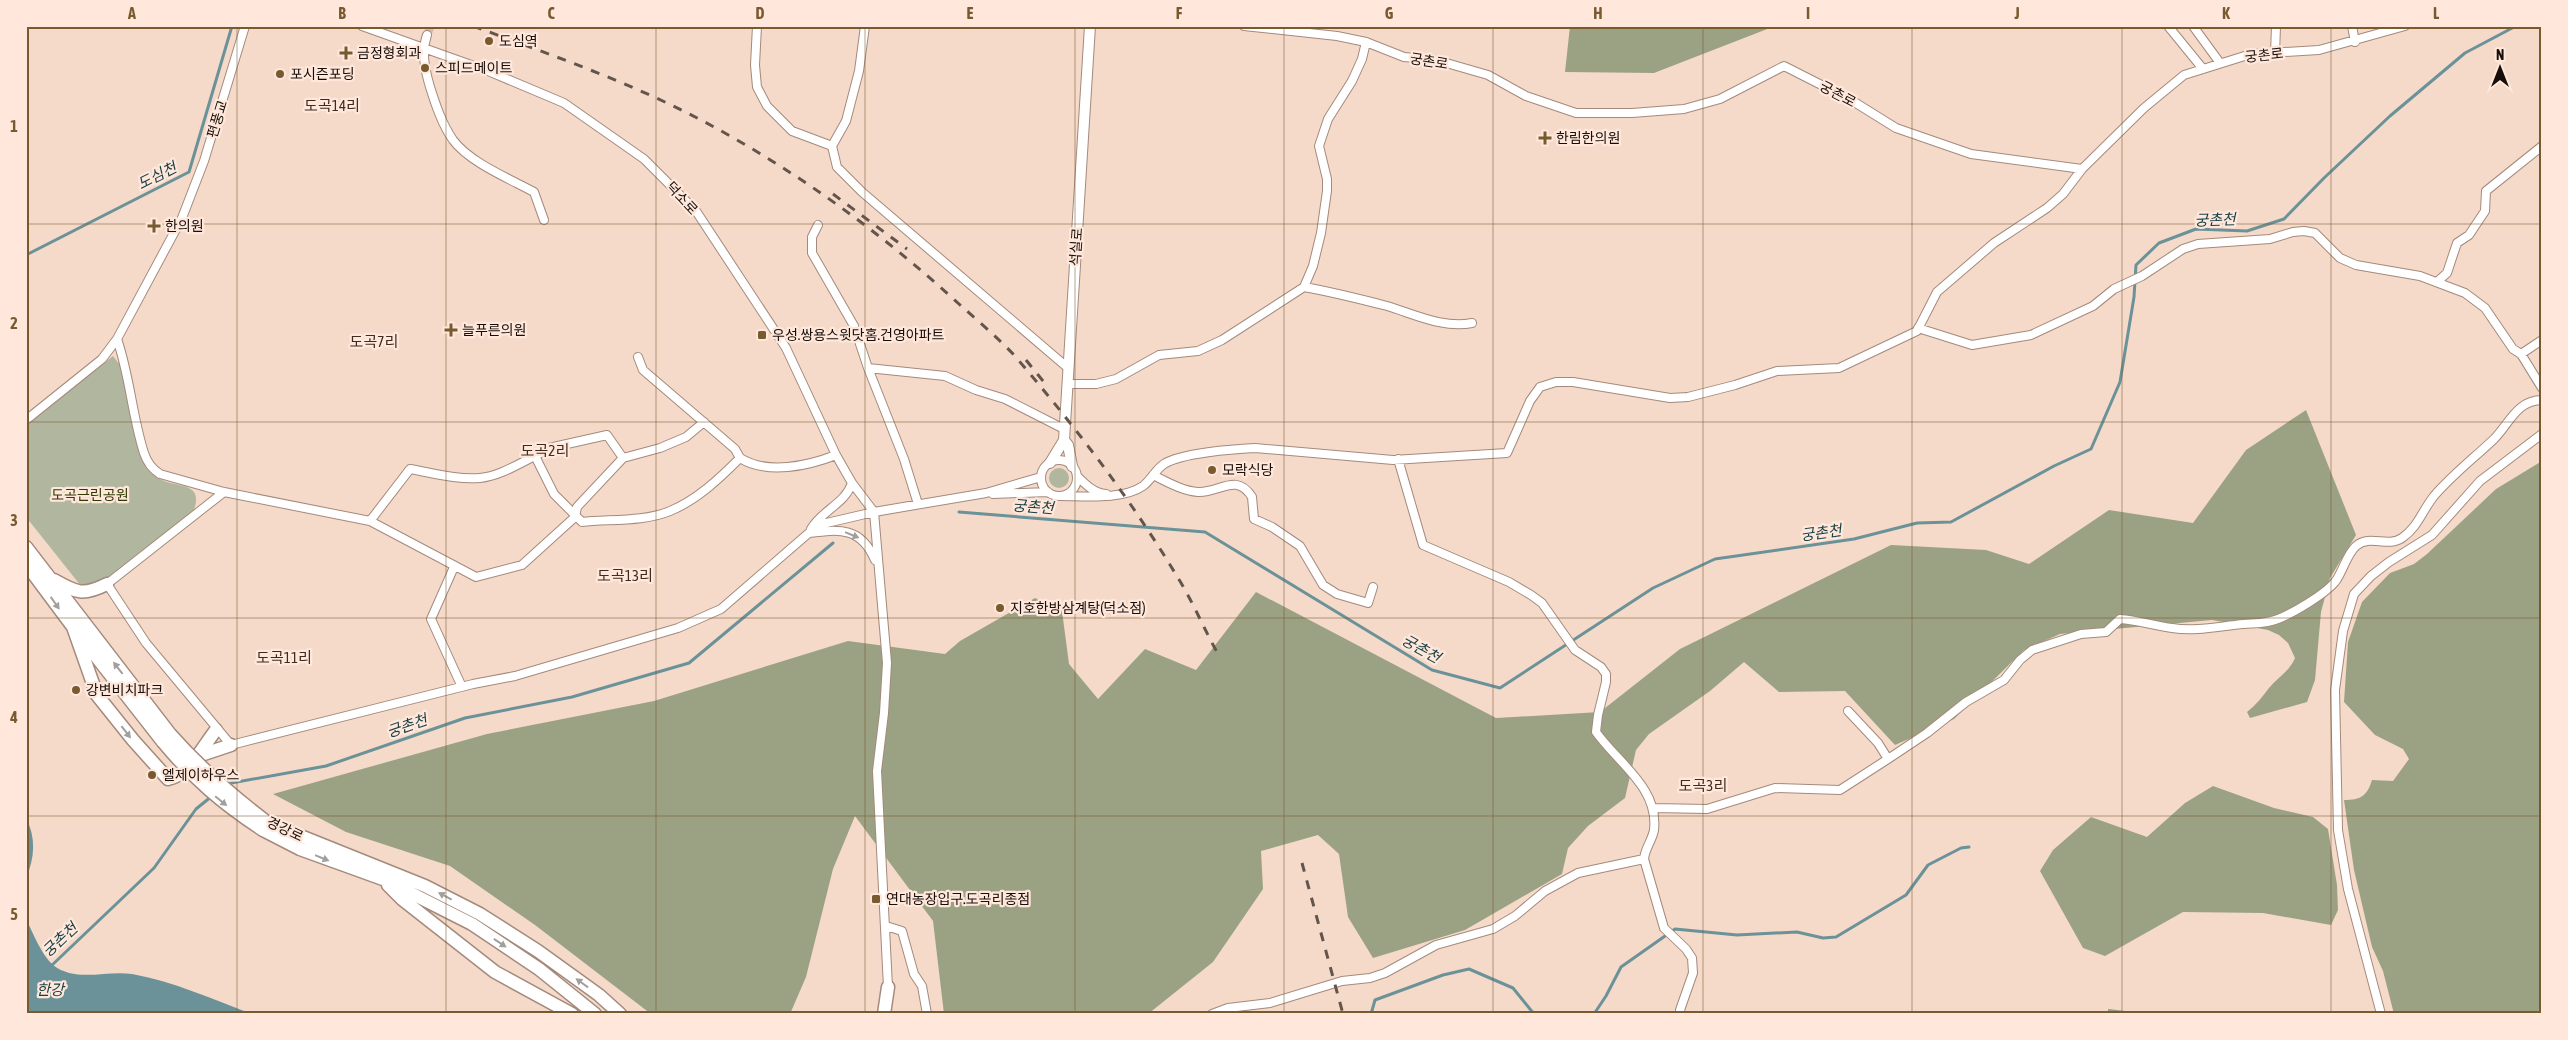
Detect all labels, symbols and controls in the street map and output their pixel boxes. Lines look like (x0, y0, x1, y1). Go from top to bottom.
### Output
text: A (127, 4, 136, 22)
text: B (338, 4, 346, 22)
text: C (547, 4, 555, 22)
text: D (756, 4, 765, 22)
text: E (967, 4, 974, 22)
text: F (1176, 4, 1183, 22)
text: G (1385, 4, 1394, 22)
text: H (1593, 4, 1603, 22)
text: I (1806, 4, 1810, 22)
text: J (2013, 4, 2020, 22)
text: K (2222, 4, 2230, 22)
text: L (2433, 4, 2440, 22)
place label: 도심역 (499, 33, 538, 49)
marker: 도심역 (483, 35, 495, 47)
north arrow (2476, 42, 2526, 92)
place label: 금정형회과 (357, 45, 422, 61)
street label: 궁촌로 (2244, 45, 2284, 65)
marker: 금정형회과 (339, 46, 353, 60)
text: N (2496, 47, 2504, 63)
street label: 궁촌로 (1409, 50, 1449, 72)
place label: 스피드메이트 (435, 60, 512, 76)
marker: 스피드메이트 (419, 62, 431, 74)
place label: 포시즌포딩 (290, 66, 354, 82)
marker: 포시즌포딩 (274, 68, 286, 80)
street label: 궁촌로 (1817, 78, 1859, 110)
district label: 도곡14리 (304, 97, 360, 114)
street label: 편풍교 (204, 98, 230, 140)
text: 1 (10, 117, 18, 135)
place label: 한림한의원 (1556, 130, 1620, 146)
marker: 한림한의원 (1538, 131, 1552, 145)
water label: 도심천 (134, 158, 181, 193)
street label: 덕소로 (663, 178, 701, 218)
water label: 궁촌천 (2194, 210, 2238, 229)
place label: 한의원 (165, 218, 204, 234)
marker: 한의원 (147, 219, 161, 233)
street label: 석실로 (1067, 227, 1085, 267)
text: 2 (10, 314, 18, 332)
place label: 늘푸른의원 (462, 322, 526, 338)
marker: 늘푸른의원 (444, 323, 458, 337)
place label: 우성.쌍용스윗닷홈.건영아파트 (772, 327, 945, 343)
marker: 우성.쌍용스윗닷홈.건영아파트 (756, 329, 768, 341)
district label: 도곡7리 (350, 333, 398, 350)
district label: 도곡2리 (521, 442, 569, 459)
place label: 모락식당 (1222, 462, 1274, 478)
marker: 모락식당 (1206, 464, 1218, 476)
park label: 도곡근린공원 (51, 487, 129, 503)
water label: 궁촌천 (1012, 497, 1056, 517)
text: 3 (10, 511, 18, 529)
water label: 궁촌천 (1799, 521, 1845, 544)
one-way arrow (845, 531, 859, 539)
district label: 도곡13리 (597, 567, 653, 584)
one-way arrow (50, 596, 60, 610)
place label: 지호한방삼계탕(덕소점) (1010, 600, 1146, 616)
marker: 지호한방삼계탕(덕소점) (994, 602, 1006, 614)
water label: 궁촌천 (1399, 631, 1445, 667)
district label: 도곡11리 (256, 649, 312, 666)
one-way arrow (113, 662, 124, 675)
place label: 강변비치파크 (86, 682, 163, 698)
marker: 강변비치파크 (70, 684, 82, 696)
text: 4 (9, 708, 18, 726)
water label: 궁촌천 (384, 710, 431, 740)
one-way arrow (121, 725, 132, 738)
place label: 엘제이하우스 (162, 767, 239, 783)
marker: 엘제이하우스 (146, 769, 158, 781)
district label: 도곡3리 (1679, 777, 1727, 794)
one-way arrow (214, 796, 227, 807)
street label: 경강로 (264, 814, 306, 844)
one-way arrow (315, 855, 330, 862)
place label: 연대농장입구.도곡리종점 (886, 891, 1030, 907)
one-way arrow (438, 892, 453, 900)
marker: 연대농장입구.도곡리종점 (870, 893, 882, 905)
text: 5 (10, 905, 18, 923)
water label: 궁촌천 (39, 918, 82, 960)
one-way arrow (493, 938, 507, 947)
one-way arrow (576, 978, 589, 988)
water label: 한강 (36, 981, 66, 998)

